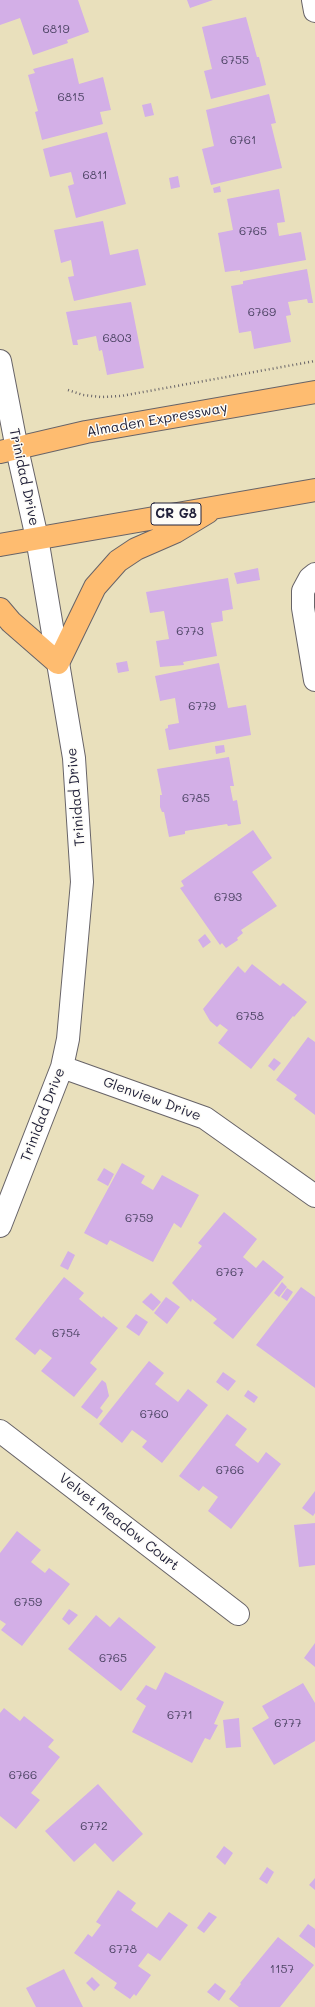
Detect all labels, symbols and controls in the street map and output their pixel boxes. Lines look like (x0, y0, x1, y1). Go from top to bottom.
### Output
house number: 6819 (43, 22, 69, 36)
house number: 6755 (221, 53, 249, 67)
house number: 6815 (58, 90, 84, 104)
house number: 6761 (230, 133, 256, 147)
house number: 6811 (82, 168, 108, 182)
house number: 6765 (239, 224, 267, 238)
house number: 6769 (248, 305, 276, 319)
house number: 6803 (103, 331, 131, 345)
street label: Almaden Expressway (85, 399, 229, 441)
street label: Trinidad Drive (5, 427, 43, 527)
road number: CR G8 (151, 503, 201, 525)
house number: 6773 (176, 624, 204, 638)
house number: 6779 (188, 699, 216, 713)
street label: Trinidad Drive (63, 747, 89, 847)
house number: 6785 (182, 791, 210, 805)
house number: 6793 (214, 890, 242, 904)
house number: 6758 (236, 1009, 264, 1023)
street label: Trinidad Drive (17, 1066, 69, 1164)
street label: Glenview Drive (101, 1073, 203, 1125)
house number: 6759 (125, 1211, 153, 1225)
house number: 6767 (216, 1265, 244, 1279)
house number: 6754 (52, 1326, 80, 1340)
house number: 6760 (140, 1407, 168, 1421)
house number: 6766 (216, 1463, 244, 1477)
street label: Velvet Meadow Court (55, 1470, 183, 1574)
house number: 6759 (14, 1595, 42, 1609)
house number: 6765 (99, 1651, 127, 1665)
house number: 6771 (167, 1708, 193, 1722)
house number: 6777 (274, 1716, 302, 1730)
house number: 6766 (9, 1768, 37, 1782)
house number: 6772 (80, 1819, 108, 1833)
house number: 6778 (109, 1942, 137, 1956)
house number: 1157 (270, 1962, 294, 1976)

